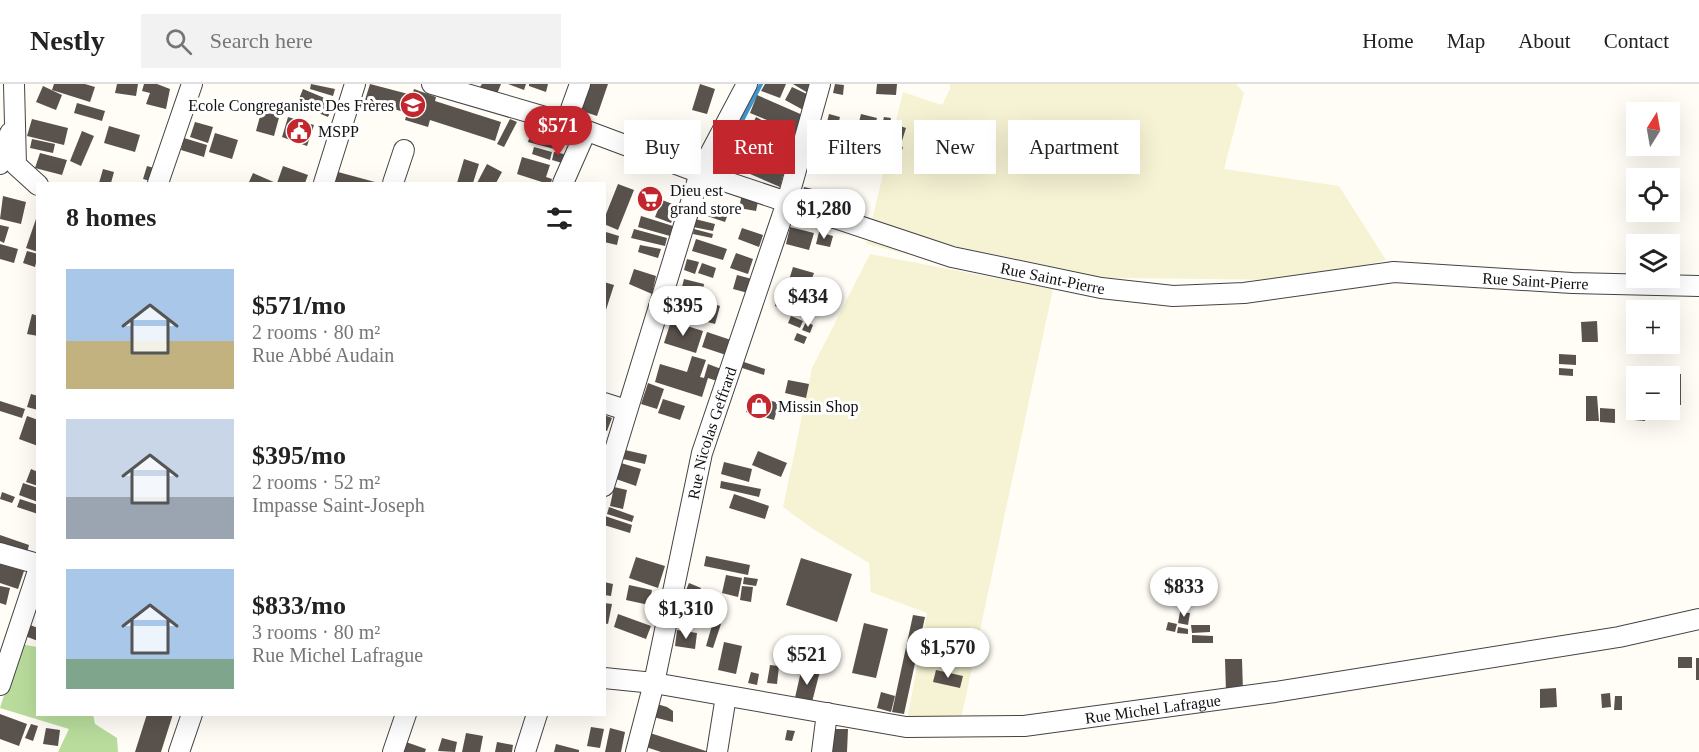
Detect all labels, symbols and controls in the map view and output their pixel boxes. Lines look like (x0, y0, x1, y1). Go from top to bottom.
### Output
search box (141, 14, 561, 68)
text: Nestly (30, 25, 105, 56)
icon: search (162, 25, 195, 58)
text: Search here (210, 28, 313, 53)
text: Home (1362, 29, 1414, 53)
text: Map (1447, 29, 1485, 53)
text: About (1518, 29, 1571, 53)
text: Contact (1604, 29, 1669, 53)
school or university icon: Ecole Congreganiste Des Frères (398, 90, 428, 120)
place label: Ecole Congreganiste Des Frères (188, 97, 394, 115)
north arrow (1626, 102, 1680, 156)
map controls (1626, 102, 1680, 420)
pin: $571 (522, 106, 594, 157)
text: $571 (538, 114, 578, 136)
public building icon: MSPP (284, 116, 314, 146)
chip: Buy (624, 120, 701, 174)
chip: Rent (713, 120, 795, 174)
chip: Filters (807, 120, 902, 174)
chip: New (914, 120, 996, 174)
chip: Apartment (1008, 120, 1140, 174)
place label: MSPP (318, 123, 359, 140)
button: locate (1626, 168, 1680, 222)
place label: Dieu est grand store (670, 182, 742, 218)
supermarket icon: Dieu est grand store (635, 184, 665, 214)
pin: $1,280 (775, 189, 873, 240)
text: $1,280 (797, 197, 852, 219)
icon: filters (543, 202, 576, 235)
text: 8 homes (66, 203, 156, 232)
button: layers (1626, 234, 1680, 288)
street label: Rue Saint-Pierre (999, 259, 1106, 297)
street label: Rue Saint-Pierre (1482, 269, 1589, 292)
pin: $434 (772, 277, 844, 328)
text: $434 (788, 285, 828, 307)
pin: $395 (647, 286, 719, 337)
text: $571/mo (252, 291, 346, 320)
icon: home (114, 293, 186, 365)
text: $395 (663, 294, 703, 316)
button: + (1626, 300, 1680, 354)
text: 2 rooms · 80 m² (252, 321, 380, 343)
text: Rue Abbé Audain (252, 344, 394, 366)
street label: Rue Nicolas Geffrard (685, 365, 740, 501)
button: − (1626, 366, 1680, 420)
shop icon: Missin Shop (744, 391, 774, 421)
place label: Missin Shop (778, 398, 858, 416)
text: $395/mo (252, 441, 346, 470)
icon: home (114, 443, 186, 515)
text: 2 rooms · 52 m² (252, 471, 380, 493)
text: Impasse Saint-Joseph (252, 494, 425, 516)
pin: $833 (1148, 567, 1220, 618)
text: $833 (1164, 575, 1204, 597)
pin: $1,310 (637, 589, 735, 640)
text: $833/mo (252, 591, 346, 620)
icon: home (114, 593, 186, 665)
text: $1,310 (659, 597, 714, 619)
text: 3 rooms · 80 m² (252, 621, 380, 643)
pin: $1,570 (899, 628, 997, 679)
pin: $521 (771, 635, 843, 686)
text: $1,570 (921, 636, 976, 658)
text: $521 (787, 643, 827, 665)
text: Rue Michel Lafrague (252, 644, 423, 666)
street label: Rue Michel Lafrague (1084, 691, 1222, 727)

